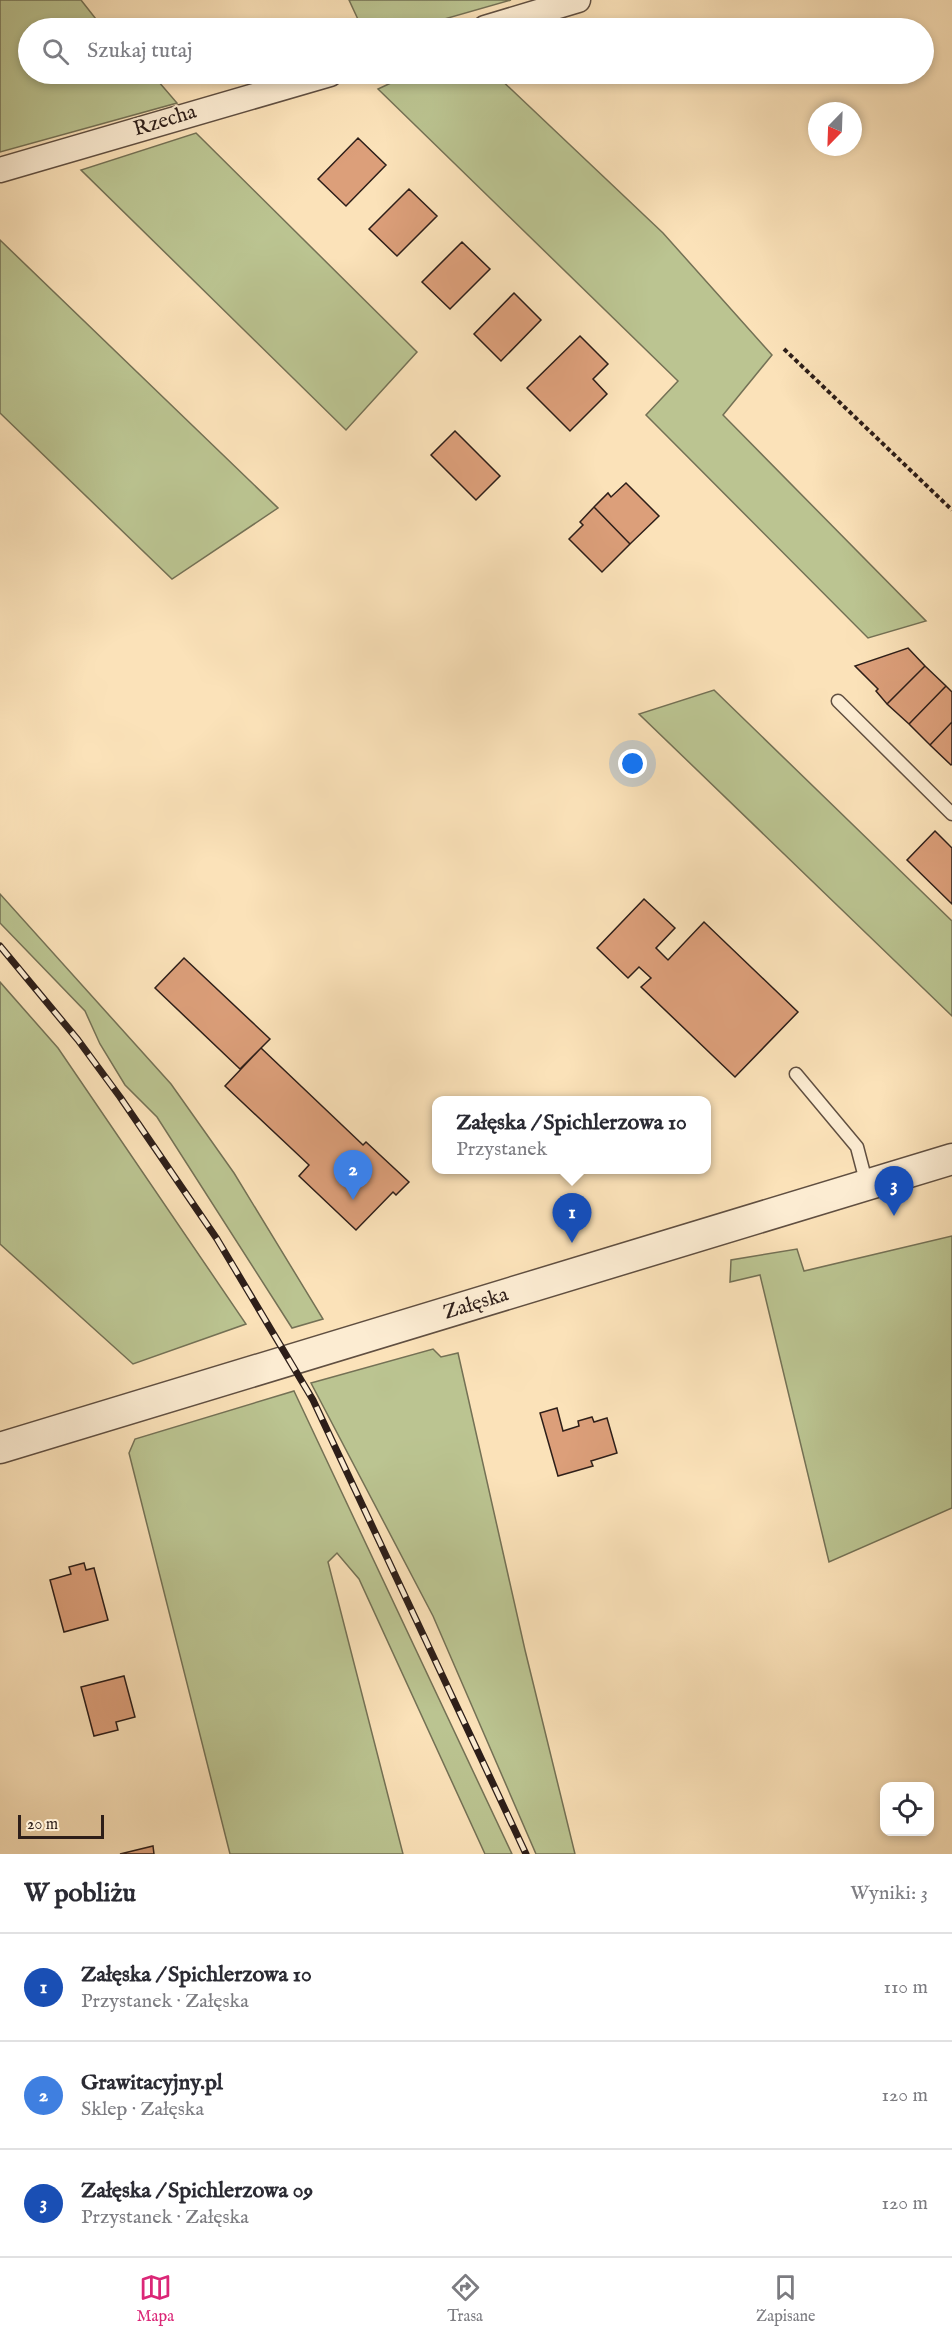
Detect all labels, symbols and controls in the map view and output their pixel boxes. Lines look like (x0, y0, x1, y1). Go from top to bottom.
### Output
search box (18, 18, 934, 84)
icon: search (39, 35, 72, 68)
text: Szukaj tutaj (87, 37, 192, 65)
street label: Rzecha (130, 98, 201, 143)
north arrow (808, 102, 862, 156)
your location (618, 749, 647, 778)
popup (432, 1096, 711, 1174)
text: Załęska / Spichlerzowa 10 (456, 1109, 687, 1137)
text: Przystanek (456, 1137, 547, 1162)
pin: 2 (334, 1150, 372, 1200)
pin: 3 (874, 1166, 914, 1216)
pin: 1 (552, 1194, 592, 1243)
street label: Załęska (440, 1281, 513, 1327)
map controls (880, 1782, 934, 1836)
button: locate (880, 1782, 934, 1836)
scale bar (18, 1812, 104, 1840)
text: 20 m (27, 1815, 58, 1835)
text: W pobliżu (24, 1877, 136, 1910)
text: Wyniki: 3 (850, 1881, 928, 1906)
text: Załęska / Spichlerzowa 10 (81, 1961, 312, 1989)
text: 1 (40, 1975, 47, 2000)
text: 110 m (884, 1975, 928, 2000)
text: Przystanek · Załęska (81, 1989, 249, 2014)
text: Grawitacyjny.pl (81, 2069, 223, 2097)
text: 2 (39, 2083, 48, 2108)
text: 120 m (882, 2083, 928, 2108)
text: Sklep · Załęska (81, 2097, 204, 2122)
text: Załęska / Spichlerzowa 09 (81, 2177, 313, 2205)
text: 3 (40, 2191, 47, 2216)
text: 120 m (882, 2191, 928, 2216)
text: Przystanek · Załęska (81, 2205, 249, 2230)
tab: Mapa (137, 2271, 174, 2327)
tab: Trasa (447, 2271, 483, 2327)
tab: Zapisane (756, 2271, 815, 2327)

